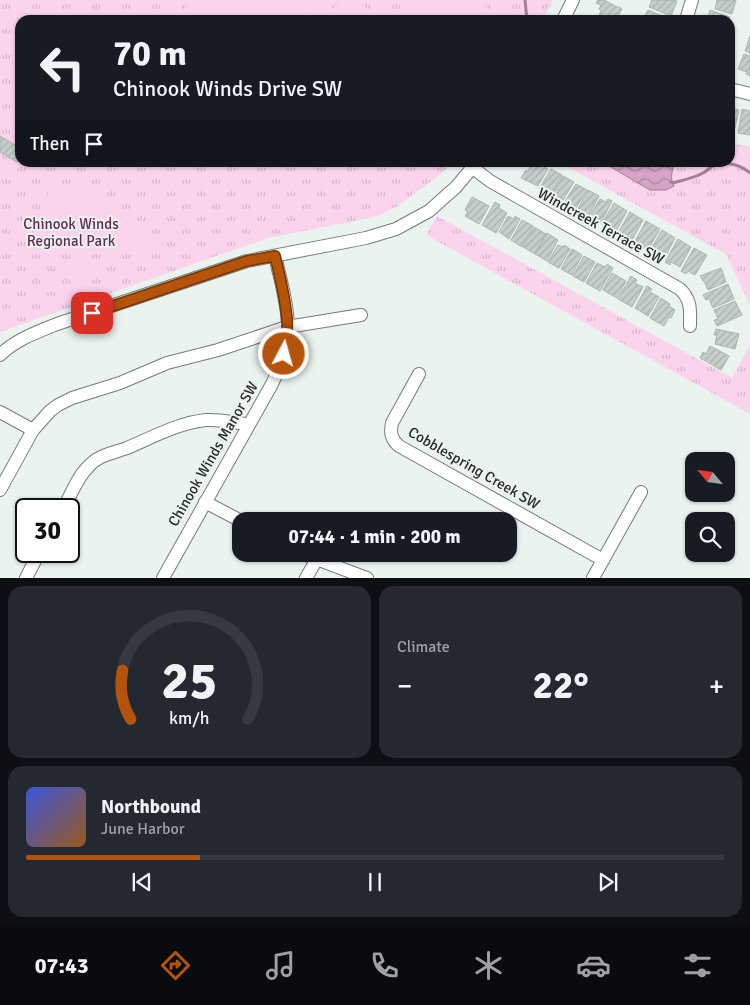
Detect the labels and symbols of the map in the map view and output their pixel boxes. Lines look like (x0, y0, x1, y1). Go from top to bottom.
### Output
street label: Windcreek Terrace SW (535, 184, 668, 268)
park label: Chinook Winds Regional Park (23, 215, 119, 250)
pin (71, 292, 113, 334)
position arrow (257, 327, 309, 379)
street label: Chinook Winds Manor SW (164, 378, 262, 530)
street label: Cobblespring Creek SW (405, 423, 543, 513)
north arrow (685, 452, 735, 502)
speed limit sign: 30 (15, 498, 80, 563)

